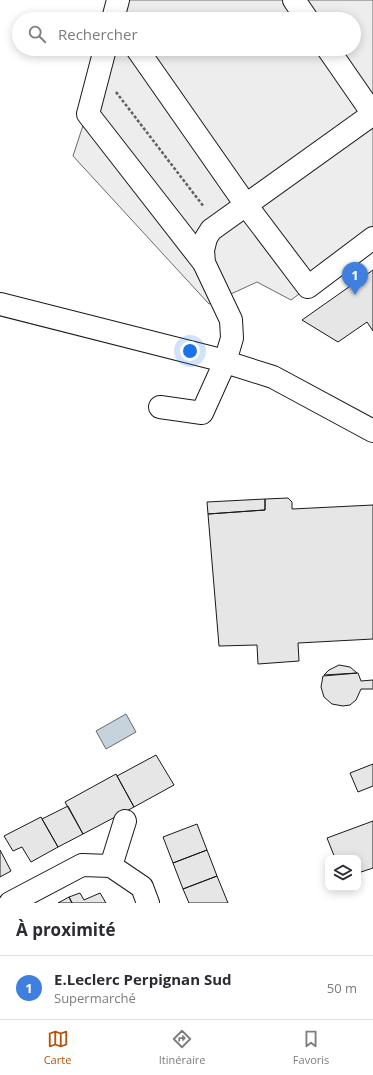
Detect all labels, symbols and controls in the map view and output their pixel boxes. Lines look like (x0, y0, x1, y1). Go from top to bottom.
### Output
search box (12, 12, 361, 56)
icon: search (26, 23, 48, 45)
text: Rechercher (58, 24, 138, 44)
pin: 1 (342, 262, 368, 295)
your location (180, 341, 200, 361)
map controls (325, 855, 361, 891)
button: layers (325, 855, 361, 891)
text: À proximité (16, 918, 115, 941)
text: E.Leclerc Perpignan Sud (54, 969, 232, 989)
text: 1 (25, 979, 33, 997)
text: 50 m (327, 979, 357, 997)
text: Supermarché (54, 989, 136, 1007)
tab: Carte (44, 1028, 71, 1067)
tab: Itinéraire (159, 1028, 205, 1067)
tab: Favoris (293, 1028, 329, 1067)

